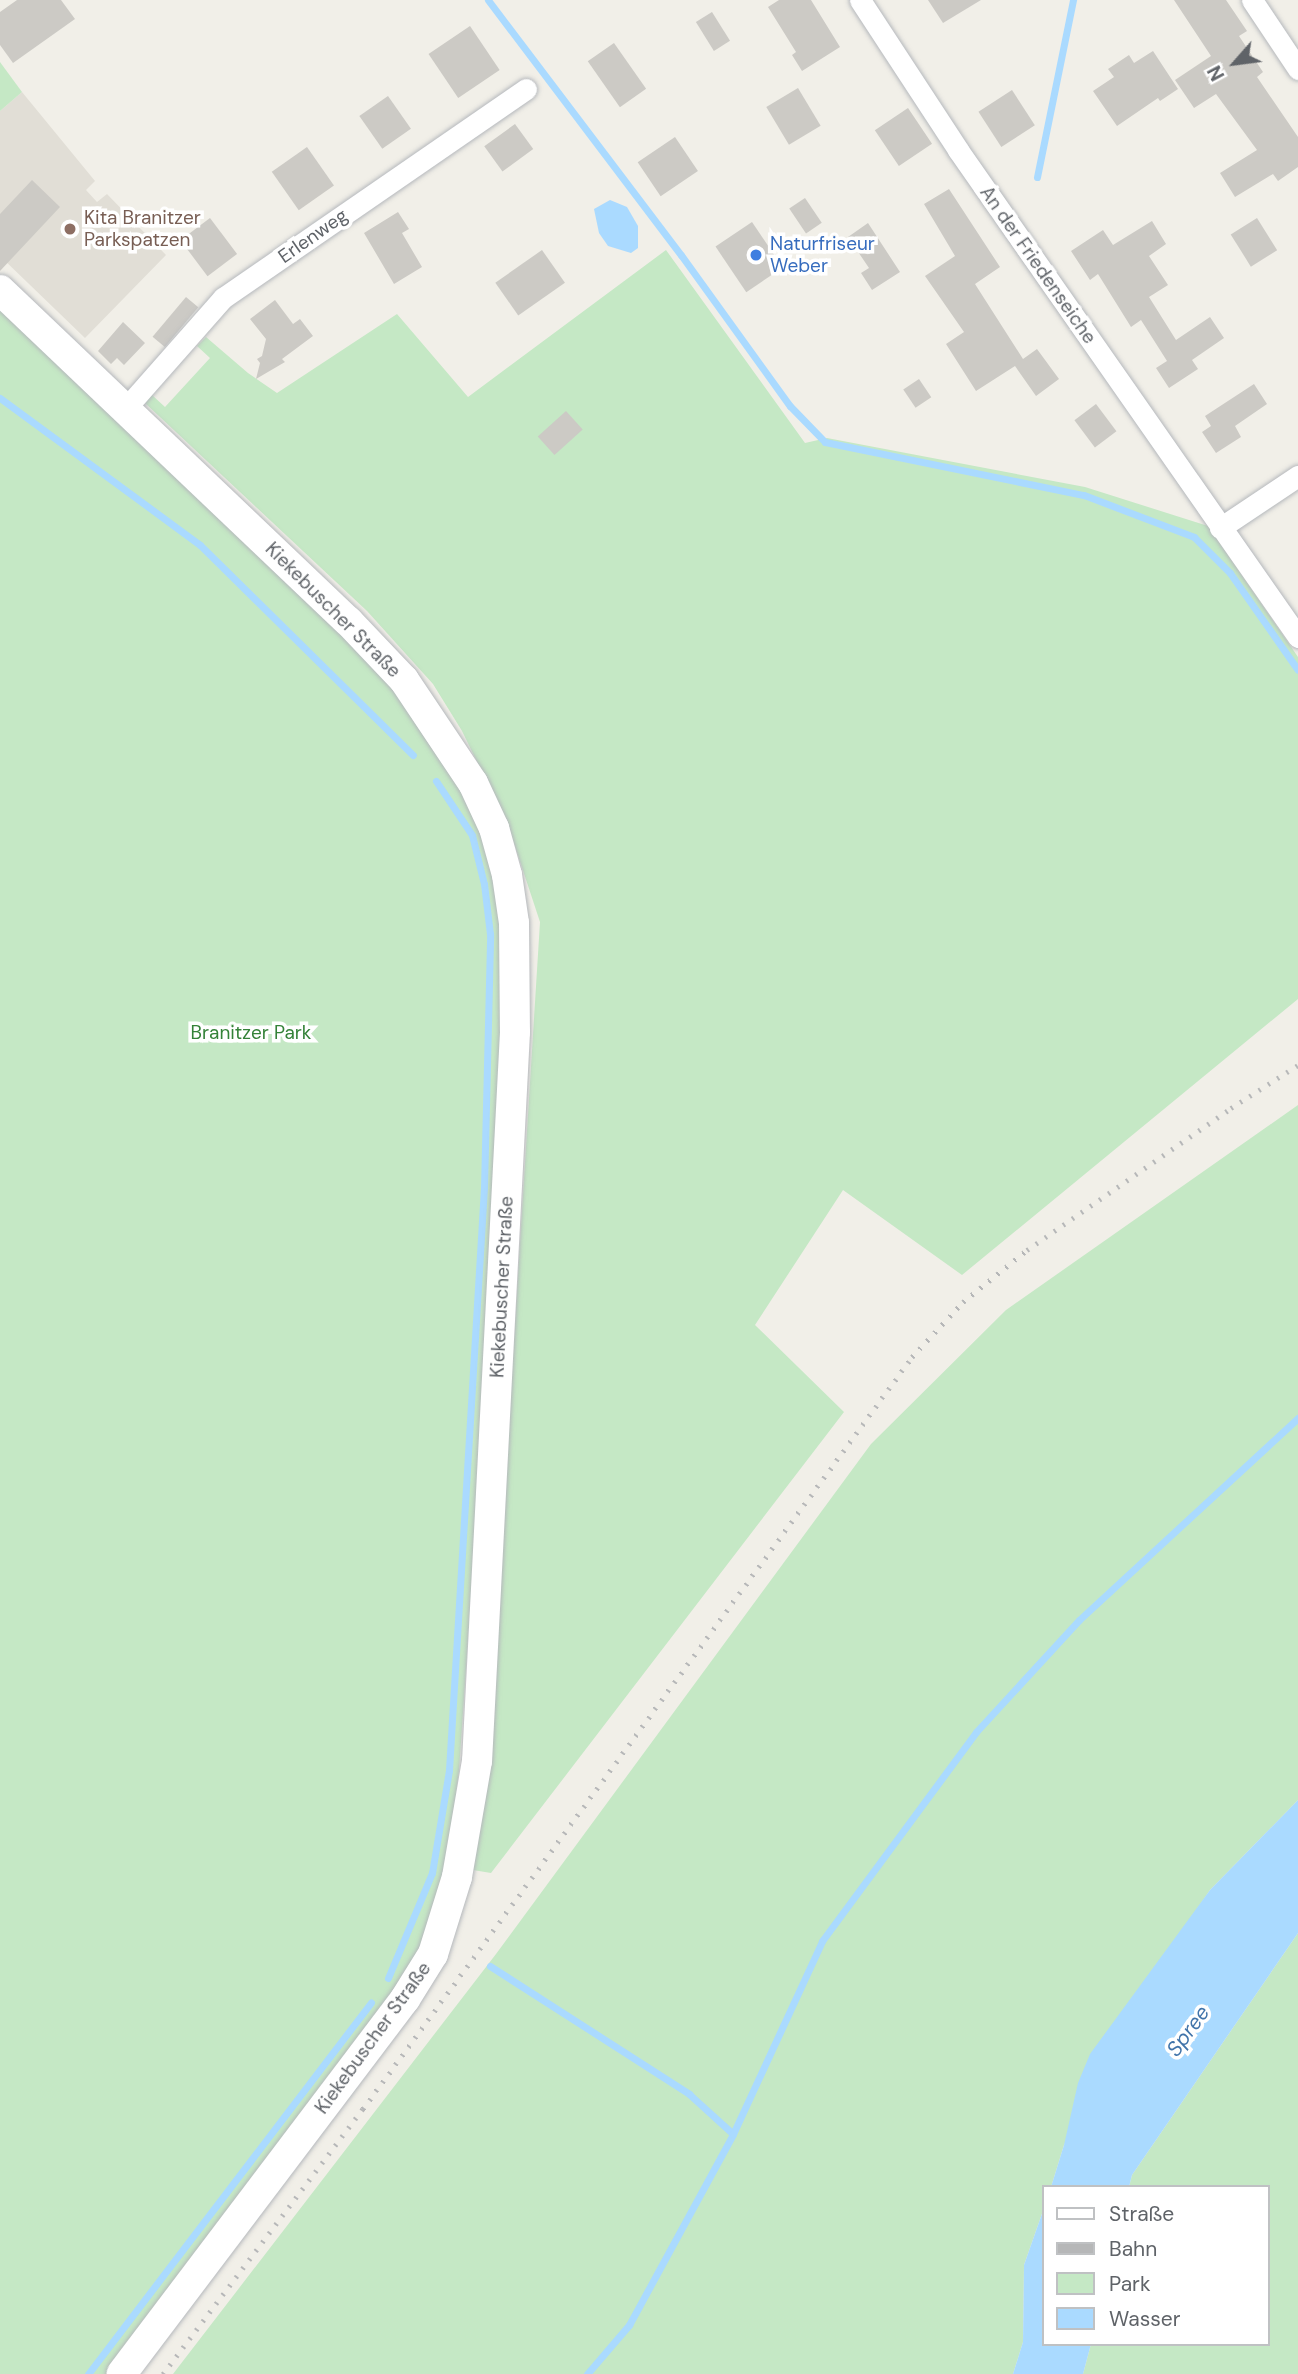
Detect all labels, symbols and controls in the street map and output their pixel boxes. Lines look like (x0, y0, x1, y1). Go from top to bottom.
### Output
north arrow (1200, 28, 1270, 98)
text: N (1202, 61, 1230, 85)
street label: An der Friedenseiche (975, 182, 1101, 348)
street label: Erlenweg (274, 204, 352, 268)
place label: Kita Branitzer Parkspatzen (84, 207, 201, 251)
marker: Kita Branitzer Parkspatzen (62, 221, 78, 237)
place label: Naturfriseur Weber (770, 233, 875, 277)
marker: Naturfriseur Weber (748, 247, 764, 263)
street label: Kiekebuscher Straße (261, 538, 405, 682)
park label: Branitzer Park (191, 1022, 311, 1044)
street label: Kiekebuscher Straße (486, 1196, 518, 1378)
street label: Kiekebuscher Straße (310, 1958, 436, 2118)
water label: Spree (1161, 2001, 1215, 2061)
legend (1042, 2185, 1270, 2346)
text: Straße (1109, 2200, 1174, 2228)
text: Bahn (1109, 2235, 1157, 2263)
text: Park (1109, 2270, 1150, 2298)
text: Wasser (1109, 2305, 1181, 2333)

